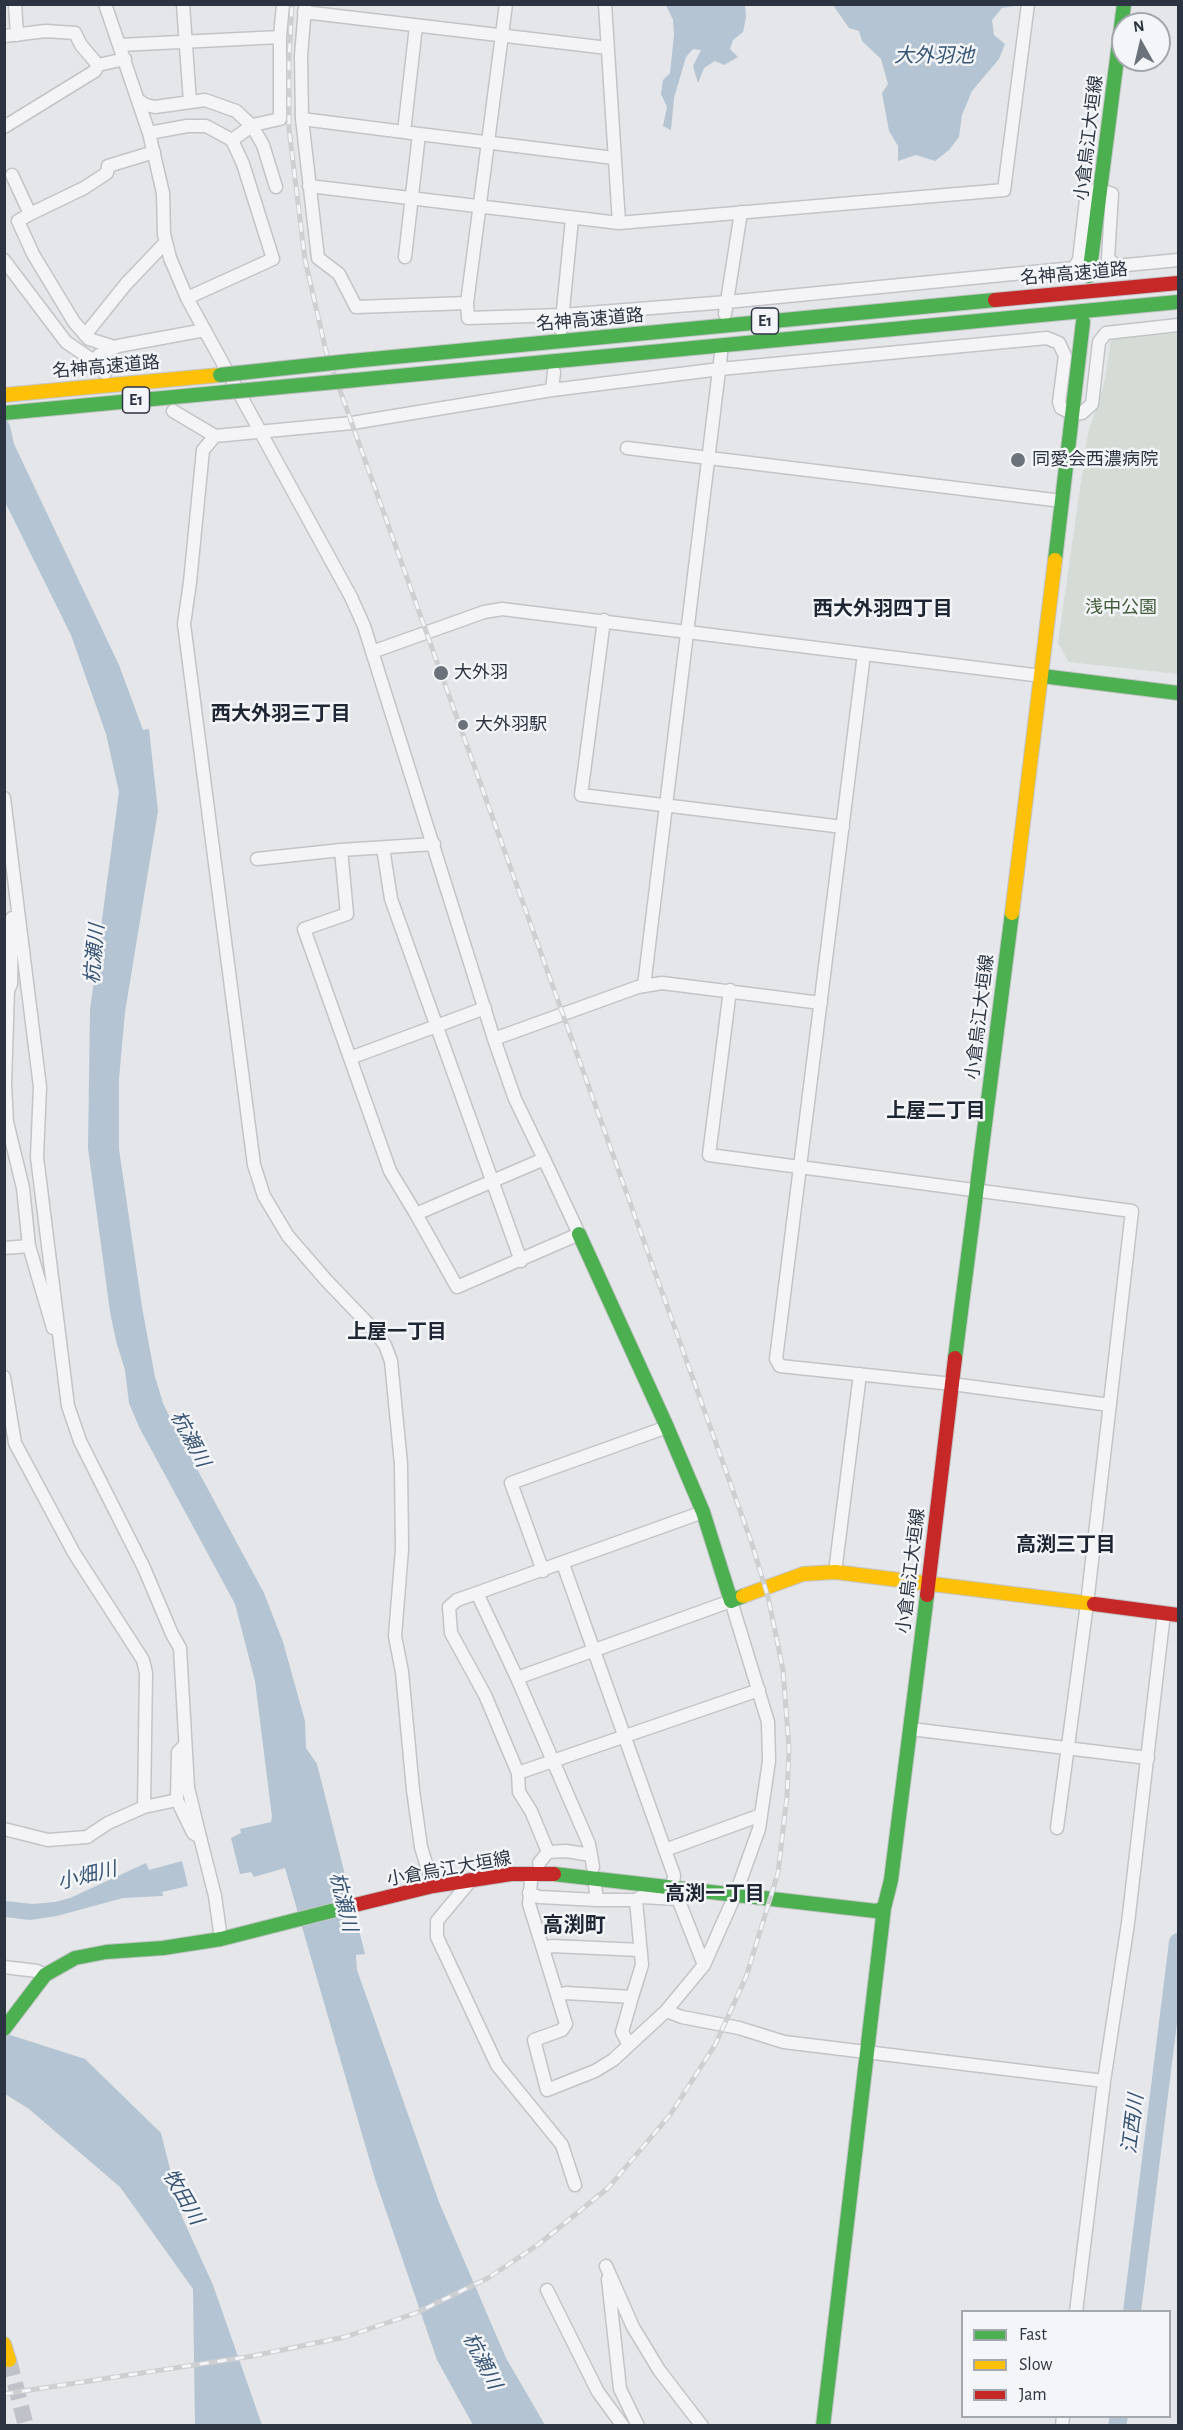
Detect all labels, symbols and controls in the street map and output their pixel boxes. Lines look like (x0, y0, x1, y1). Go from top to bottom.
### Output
north arrow (1111, 12, 1171, 72)
text: N (1132, 17, 1145, 35)
water label: 大外羽池 (894, 44, 974, 68)
street label: 小倉烏江大垣線 (1071, 74, 1107, 202)
street label: 名神高速道路 (1019, 259, 1129, 289)
street label: 名神高速道路 (535, 305, 645, 335)
road number: E1 (752, 308, 778, 334)
street label: 名神高速道路 (51, 352, 161, 382)
road number: E1 (122, 387, 150, 413)
place label: 同愛会西濃病院 (1032, 449, 1158, 471)
marker: 同愛会西濃病院 (1009, 451, 1027, 469)
district label: 西大外羽四丁目 (813, 597, 953, 621)
park label: 浅中公園 (1085, 597, 1157, 619)
place label: 大外羽 (454, 662, 508, 684)
marker: 大外羽 (432, 664, 450, 682)
district label: 西大外羽三丁目 (211, 702, 351, 726)
place label: 大外羽駅 (475, 714, 547, 736)
marker: 大外羽駅 (456, 718, 470, 732)
water label: 杭瀬川 (80, 923, 110, 985)
street label: 小倉烏江大垣線 (962, 953, 998, 1081)
district label: 上屋二丁目 (886, 1099, 986, 1123)
district label: 上屋一丁目 (347, 1320, 447, 1344)
water label: 杭瀬川 (165, 1407, 215, 1471)
street label: 小倉烏江大垣線 (893, 1507, 929, 1635)
district label: 高渕三丁目 (1016, 1533, 1116, 1557)
street label: 小倉烏江大垣線 (385, 1847, 513, 1891)
water label: 小畑川 (55, 1857, 119, 1895)
water label: 杭瀬川 (324, 1870, 362, 1934)
district label: 高渕一丁目 (665, 1882, 765, 1906)
district label: 高渕町 (543, 1913, 605, 1939)
water label: 江西川 (1117, 2093, 1149, 2155)
water label: 牧田川 (158, 2165, 208, 2229)
legend (961, 2310, 1171, 2418)
text: Fast (1019, 2326, 1047, 2344)
water label: 杭瀬川 (458, 2329, 506, 2393)
text: Slow (1019, 2356, 1052, 2374)
text: Jam (1019, 2386, 1047, 2404)

